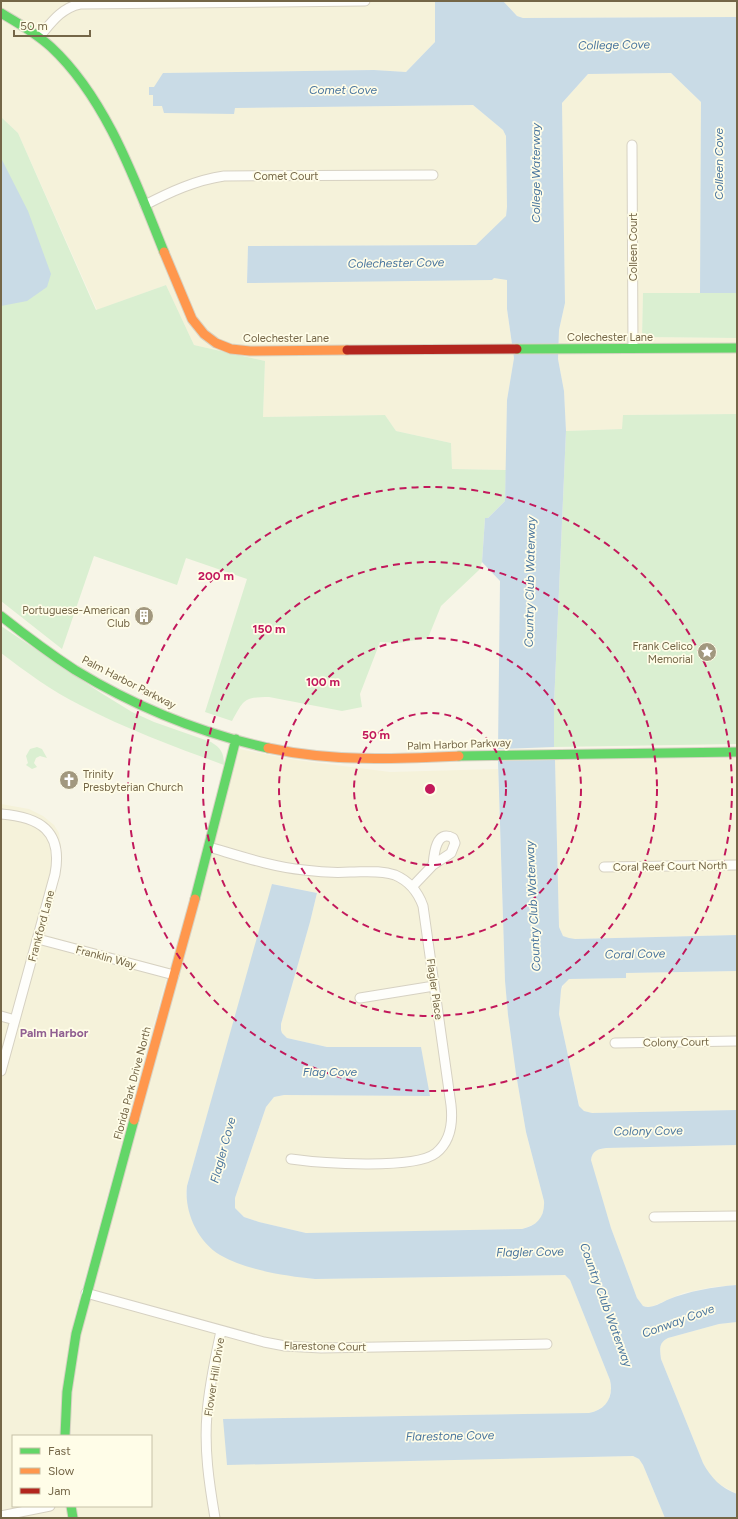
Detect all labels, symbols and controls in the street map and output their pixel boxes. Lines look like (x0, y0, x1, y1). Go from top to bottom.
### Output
scale bar (14, 12, 90, 38)
text: 50 m (20, 19, 48, 33)
water label: College Cove (578, 37, 651, 53)
water label: Comet Cove (309, 83, 378, 97)
water label: College Waterway (529, 122, 543, 223)
water label: Colleen Cove (712, 128, 726, 200)
street label: Comet Court (254, 170, 318, 183)
street label: Colleen Court (627, 213, 640, 281)
water label: Colechester Cove (348, 255, 445, 271)
street label: Colechester Lane (567, 331, 653, 344)
street label: Colechester Lane (243, 332, 329, 345)
water label: Country Club Waterway (522, 516, 538, 648)
text: 200 m (198, 569, 234, 583)
place label: Portuguese-American Club (22, 604, 130, 630)
building icon: Portuguese-American Club (133, 605, 155, 627)
text: 150 m (252, 622, 286, 636)
place label: Frank Celico Memorial (632, 640, 693, 666)
place icon: Frank Celico Memorial (696, 641, 718, 663)
street label: Palm Harbor Parkway (80, 653, 178, 712)
text: 100 m (306, 675, 340, 689)
text: 50 m (362, 728, 390, 742)
street label: Palm Harbor Parkway (407, 736, 511, 753)
place label: Trinity Presbyterian Church (83, 768, 183, 794)
church icon: Trinity Presbyterian Church (58, 769, 80, 791)
centre of rings (423, 782, 437, 796)
water label: Country Club Waterway (523, 840, 543, 972)
street label: Coral Reef Court North (613, 859, 727, 874)
street label: Frankford Lane (26, 889, 57, 963)
street label: Franklin Way (74, 943, 138, 972)
water label: Coral Cove (605, 946, 666, 962)
street label: Flagler Place (424, 958, 445, 1021)
street label: Florida Park Drive North (111, 1025, 154, 1141)
district label: Palm Harbor (20, 1026, 89, 1040)
street label: Colony Court (643, 1035, 709, 1050)
water label: Flag Cove (303, 1065, 358, 1079)
water label: Flagler Cove (207, 1115, 239, 1184)
water label: Colony Cove (613, 1123, 683, 1139)
water label: Country Club Waterway (577, 1241, 635, 1370)
water label: Flagler Cove (496, 1244, 564, 1260)
water label: Conway Cove (640, 1301, 717, 1341)
street label: Flower Hill Drive (202, 1337, 227, 1417)
street label: Flarestone Court (284, 1339, 366, 1354)
water label: Flarestone Cove (406, 1428, 495, 1444)
legend (12, 1435, 152, 1507)
text: Fast (48, 1444, 71, 1458)
text: Slow (48, 1464, 75, 1478)
text: Jam (48, 1484, 71, 1498)

